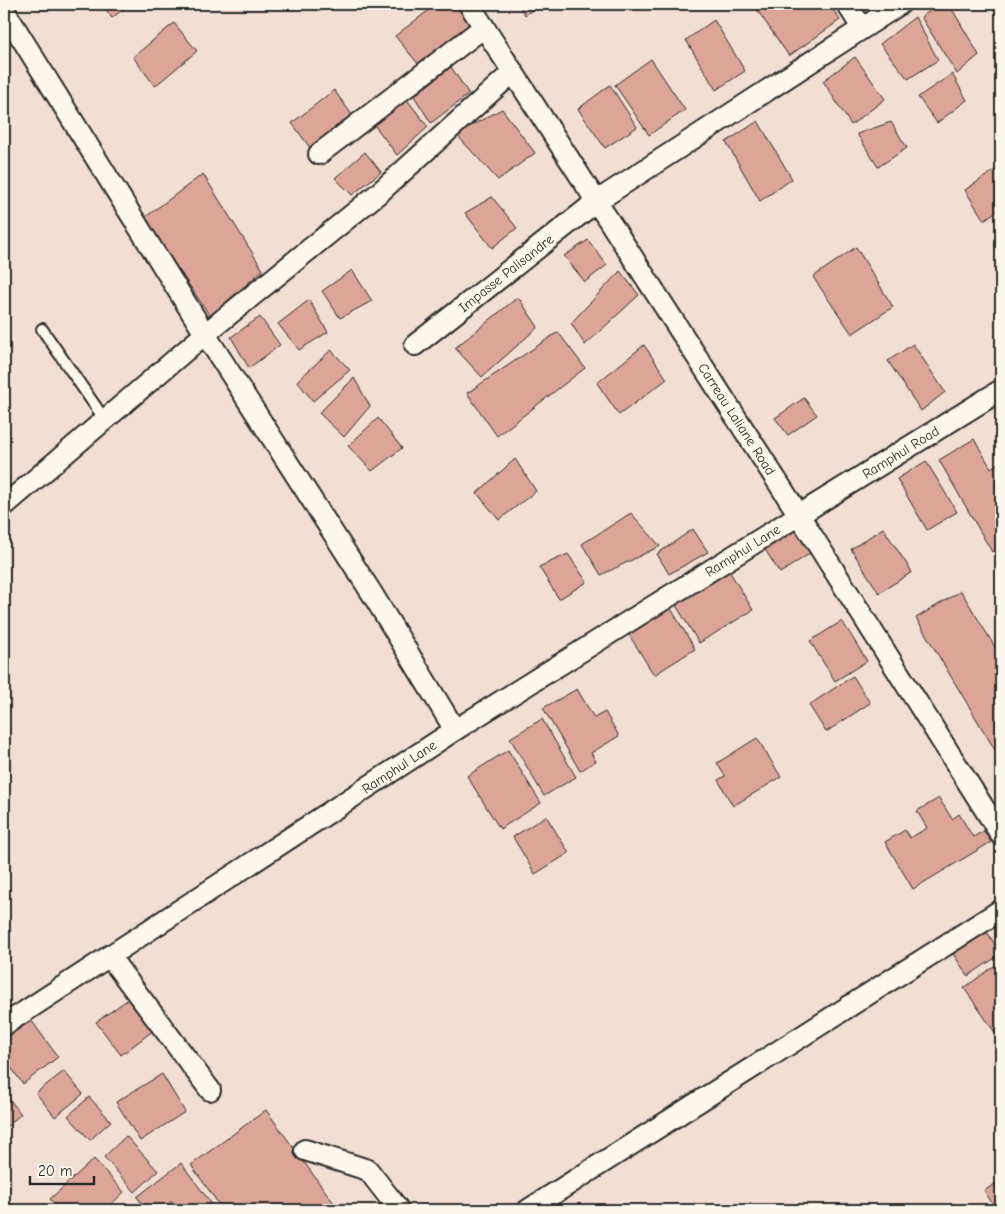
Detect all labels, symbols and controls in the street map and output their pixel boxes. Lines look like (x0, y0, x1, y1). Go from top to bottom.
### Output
street label: Impasse Palisandre (455, 230, 557, 316)
street label: Carreau Laliane Road (695, 360, 779, 478)
street label: Ramphul Road (859, 422, 942, 482)
street label: Ramphul Lane (702, 520, 783, 580)
street label: Ramphul Lane (359, 736, 439, 797)
scale bar (30, 1154, 94, 1186)
text: 20 m (38, 1162, 72, 1180)

